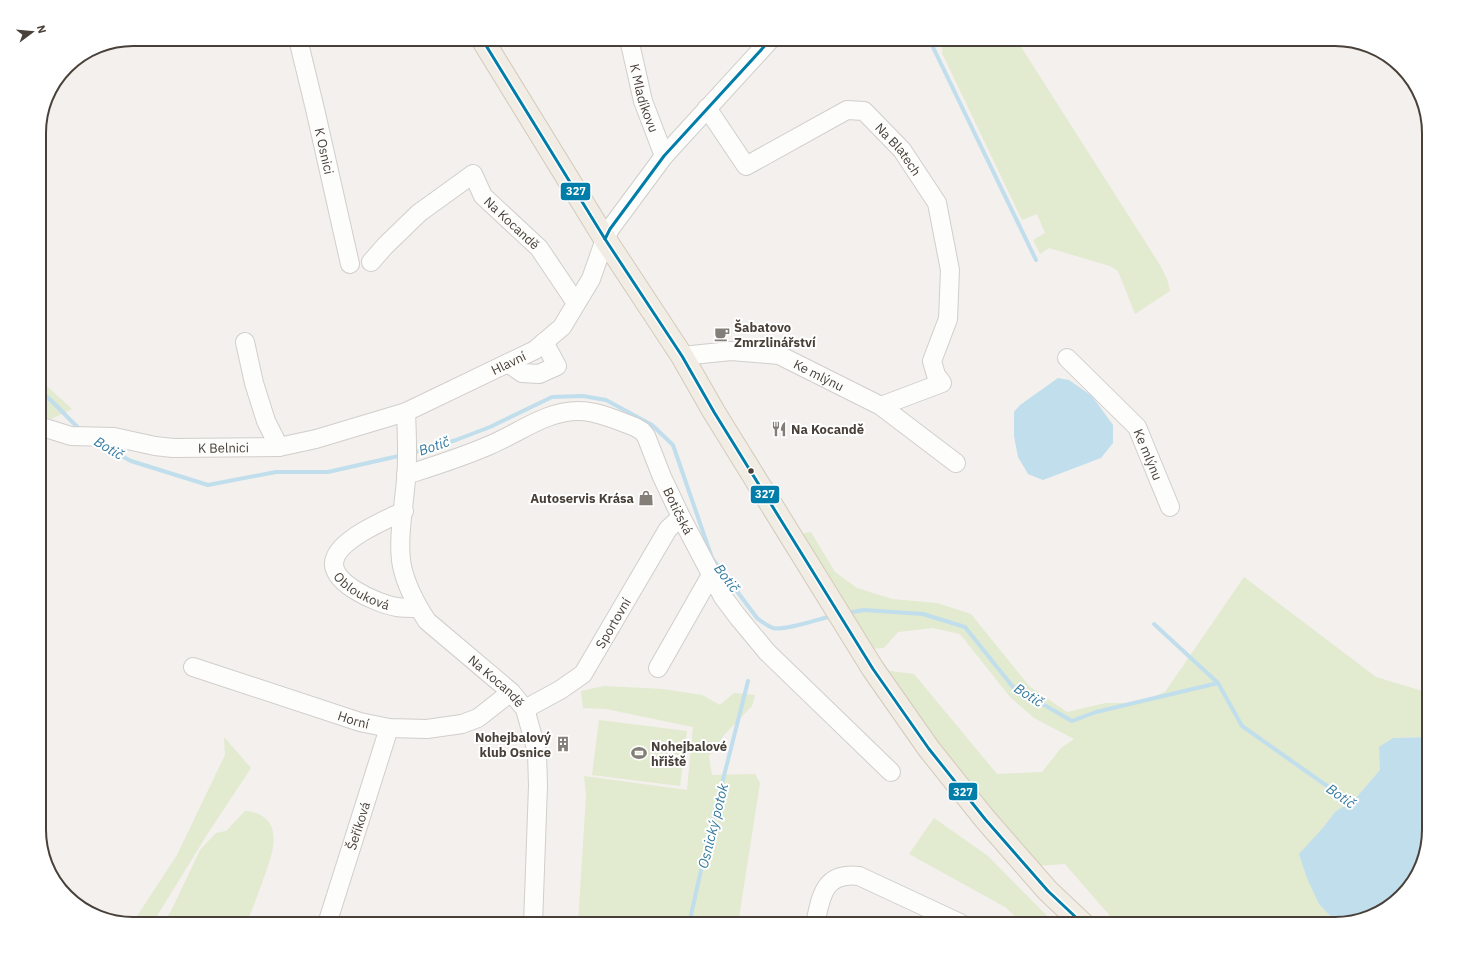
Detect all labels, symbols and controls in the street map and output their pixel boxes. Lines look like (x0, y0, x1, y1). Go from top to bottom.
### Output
north arrow (12, 12, 52, 52)
text: N (34, 23, 49, 35)
street label: K Mladíkovu (626, 62, 662, 135)
street label: Na Blatech (871, 120, 925, 179)
street label: K Osnici (310, 126, 337, 176)
line badge: 327 (560, 182, 591, 201)
text: 327 (566, 184, 586, 198)
street label: Na Kocandě (480, 193, 543, 253)
place label: Šabatovo Zmrzlinářství (734, 319, 816, 351)
cafe icon: Šabatovo Zmrzlinářství (713, 325, 731, 343)
street label: Hlavní (488, 347, 529, 379)
street label: Ke mlýnu (791, 356, 847, 395)
restaurant icon: Na Kocandě (770, 420, 788, 438)
place label: Na Kocandě (791, 421, 864, 438)
street label: Ke mlýnu (1130, 426, 1166, 483)
water label: Botič (91, 432, 128, 464)
water label: Botič (416, 432, 453, 460)
street label: K Belnici (198, 439, 249, 457)
unlabelled marker (746, 466, 756, 476)
street label: Botičská (659, 485, 697, 537)
line badge: 327 (750, 485, 780, 504)
text: 327 (755, 487, 775, 501)
shop icon: Autoservis Krása (637, 489, 655, 507)
place label: Autoservis Krása (530, 490, 634, 507)
water label: Botič (710, 560, 744, 597)
street label: Oblouková (330, 569, 392, 614)
street label: Sportovní (592, 594, 635, 652)
street label: Na Kocandě (465, 652, 528, 711)
water label: Botič (1011, 679, 1048, 712)
street label: Horní (336, 707, 371, 733)
place label: Nohejbalový klub Osnice (475, 729, 551, 761)
building icon: Nohejbalový klub Osnice (554, 735, 572, 753)
place label: Nohejbalové hřiště (651, 738, 727, 770)
sports icon: Nohejbalové hřiště (630, 744, 648, 762)
water label: Botič (1323, 780, 1360, 813)
water label: Osnický potok (694, 781, 732, 870)
line badge: 327 (948, 782, 978, 801)
text: 327 (953, 785, 973, 799)
street label: Šeříková (343, 800, 374, 852)

